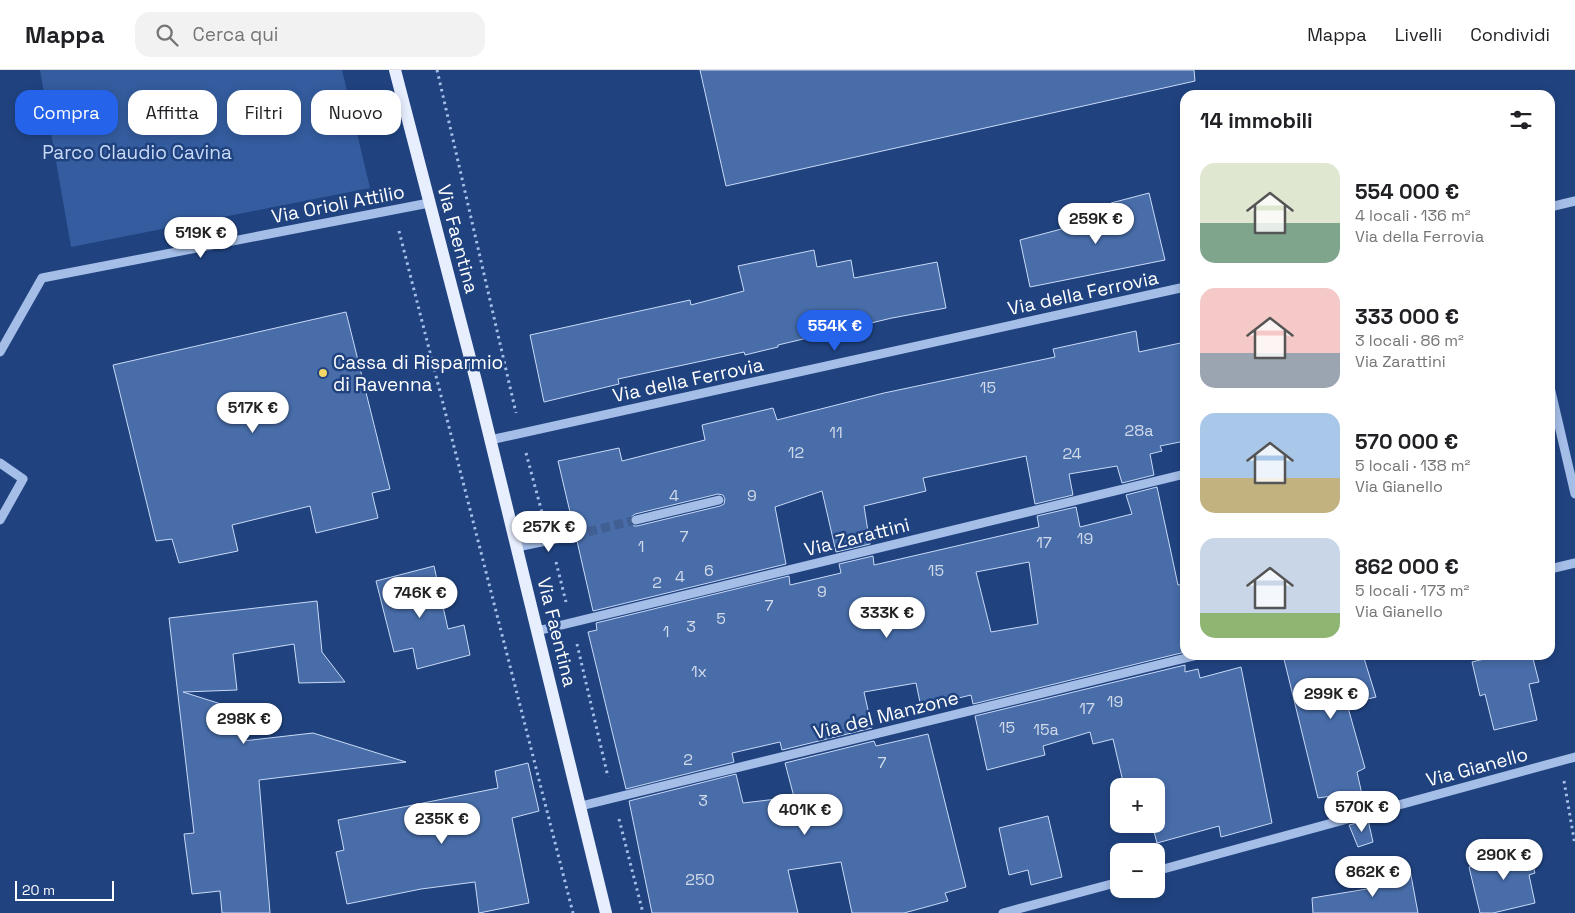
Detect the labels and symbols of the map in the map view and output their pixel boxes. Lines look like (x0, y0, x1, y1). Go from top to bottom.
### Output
park label: Parco Claudio Cavina (42, 140, 232, 165)
street label: Via Orioli Attilio (269, 179, 407, 229)
street label: Via Faentina (431, 182, 485, 296)
pin: 259K € (1055, 202, 1137, 245)
pin: 519K € (160, 216, 242, 259)
street label: Via della Ferrovia (1005, 265, 1161, 321)
pin: 554K € (794, 310, 876, 352)
place label: Cassa di Risparmio di Ravenna (333, 350, 503, 397)
street label: Via della Ferrovia (610, 352, 766, 408)
marker: Cassa di Risparmio di Ravenna (317, 367, 329, 379)
house number: 15 (980, 377, 996, 398)
pin: 517K € (212, 392, 294, 434)
house number: 28a (1125, 420, 1153, 441)
house number: 11 (829, 422, 843, 443)
house number: 12 (788, 442, 804, 463)
house number: 24 (1062, 443, 1082, 464)
house number: 4 (669, 485, 679, 506)
house number: 9 (747, 485, 757, 506)
pin: 257K € (508, 510, 590, 553)
street label: Via Zarattini (802, 512, 912, 562)
house number: 7 (679, 526, 689, 547)
house number: 19 (1077, 528, 1093, 549)
house number: 17 (1036, 532, 1052, 553)
house number: 1 (638, 536, 644, 557)
house number: 6 (704, 560, 714, 581)
house number: 15 (928, 560, 944, 581)
house number: 4 (675, 566, 685, 587)
house number: 2 (652, 572, 662, 593)
street label: Via Faentina (531, 575, 583, 689)
pin: 746K € (379, 576, 461, 619)
house number: 9 (817, 581, 827, 602)
house number: 7 (764, 595, 774, 616)
pin: 333K € (846, 596, 928, 639)
house number: 5 (716, 608, 726, 629)
house number: 3 (686, 616, 696, 637)
house number: 1 (663, 621, 669, 642)
house number: 1x (691, 661, 707, 682)
pin: 299K € (1290, 678, 1372, 720)
street label: Via del Manzone (811, 685, 961, 745)
house number: 19 (1107, 691, 1123, 712)
house number: 17 (1079, 698, 1095, 719)
pin: 298K € (203, 702, 285, 745)
house number: 15 (999, 717, 1015, 738)
house number: 15a (1033, 719, 1059, 740)
street label: Via Gianello (1423, 741, 1531, 793)
house number: 2 (683, 749, 693, 770)
house number: 7 (877, 752, 887, 773)
house number: 3 (698, 790, 708, 811)
pin: 570K € (1321, 790, 1403, 833)
pin: 401K € (764, 794, 846, 836)
pin: 235K € (401, 802, 483, 845)
pin: 290K € (1463, 838, 1545, 881)
pin: 862K € (1332, 856, 1414, 898)
house number: 250 (685, 869, 715, 890)
scale bar (15, 878, 114, 901)

